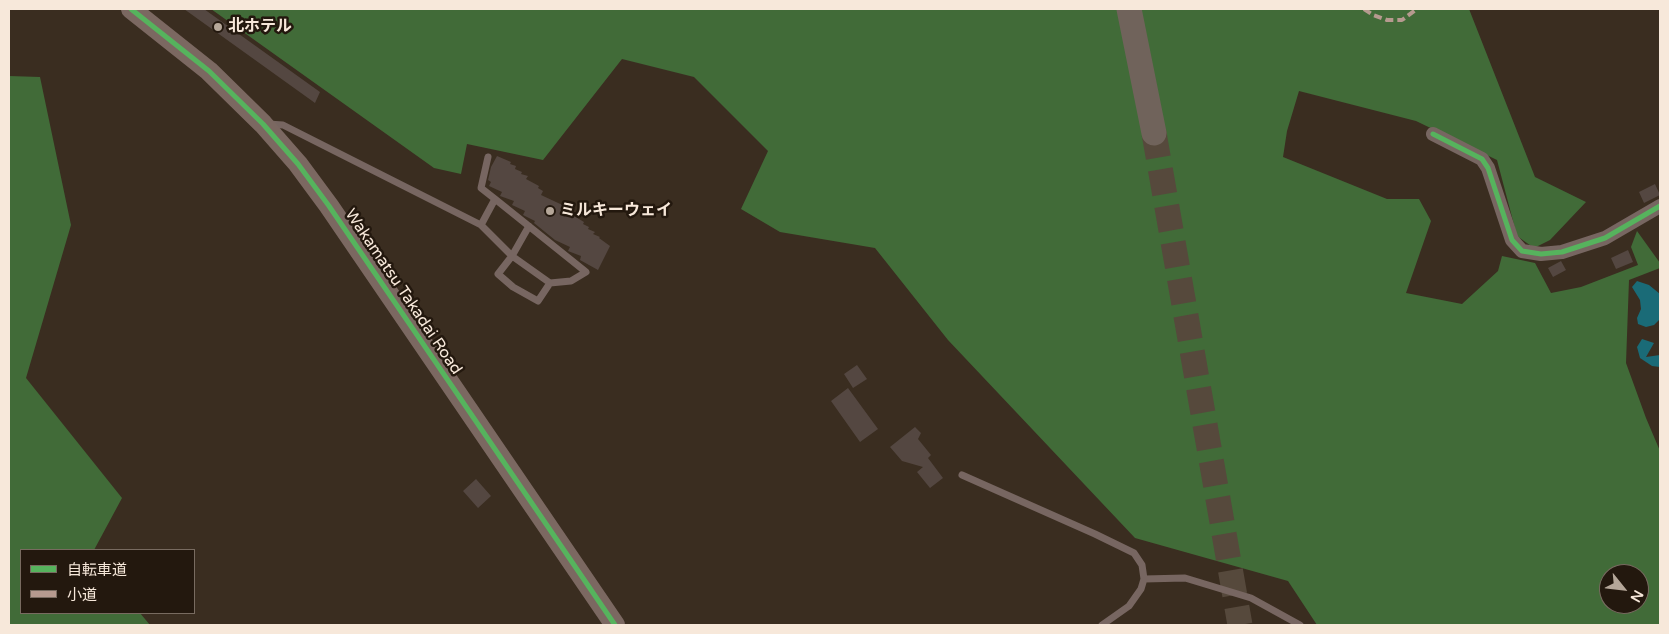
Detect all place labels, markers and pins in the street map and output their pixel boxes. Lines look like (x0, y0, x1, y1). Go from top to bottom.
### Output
place label: 北ホテル (228, 17, 292, 37)
marker: 北ホテル (212, 21, 224, 33)
place label: ミルキーウェイ (560, 201, 672, 221)
marker: ミルキーウェイ (544, 205, 556, 217)

